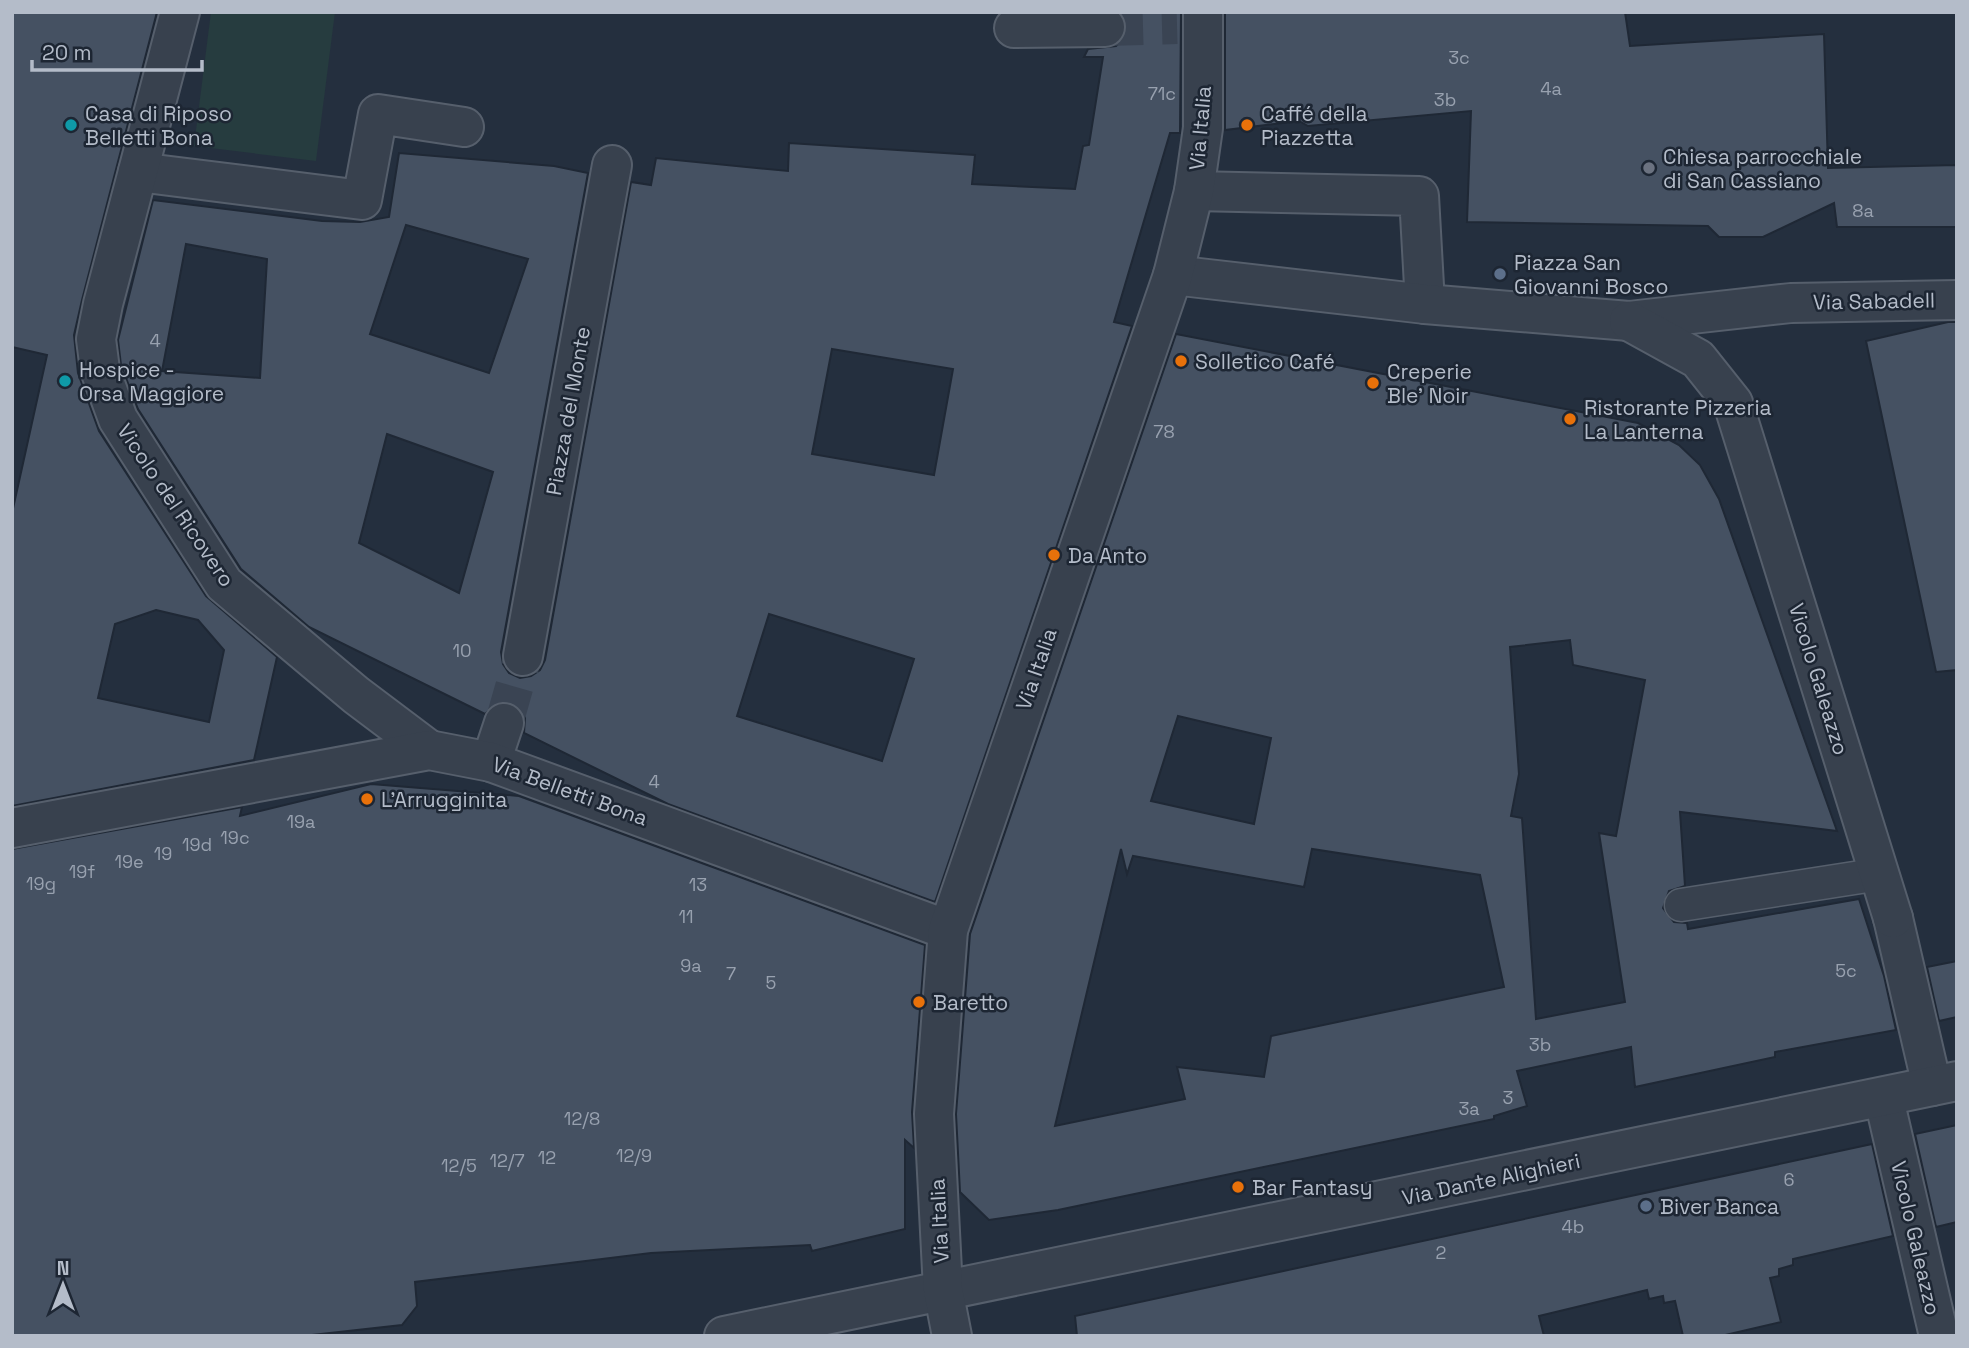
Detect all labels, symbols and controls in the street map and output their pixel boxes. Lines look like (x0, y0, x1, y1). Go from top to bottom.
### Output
scale bar (32, 28, 201, 72)
text: 20 m (42, 39, 92, 66)
house number: 3c (1448, 46, 1470, 69)
house number: 4a (1540, 77, 1562, 100)
house number: 71c (1148, 82, 1176, 105)
street label: Via Italia (1183, 85, 1217, 171)
house number: 3b (1434, 88, 1456, 111)
place label: Casa di Riposo Belletti Bona (85, 100, 232, 151)
place label: Caffé della Piazzetta (1261, 100, 1368, 151)
marker: Casa di Riposo Belletti Bona (63, 117, 79, 133)
marker: Caffé della Piazzetta (1239, 117, 1255, 133)
place label: Chiesa parrocchiale di San Cassiano (1663, 143, 1862, 194)
marker: Chiesa parrocchiale di San Cassiano (1641, 160, 1657, 176)
house number: 8a (1852, 199, 1874, 222)
place label: Piazza San Giovanni Bosco (1514, 249, 1668, 300)
marker: Piazza San Giovanni Bosco (1492, 266, 1508, 282)
street label: Via Sabadell (1813, 286, 1935, 316)
street label: Piazza del Monte (540, 324, 596, 498)
house number: 4 (149, 329, 161, 352)
place label: Solletico Café (1195, 348, 1335, 375)
marker: Solletico Café (1173, 353, 1189, 369)
place label: Hospice - Orsa Maggiore (79, 356, 224, 407)
place label: Creperie Ble' Noir (1387, 358, 1472, 409)
marker: Hospice - Orsa Maggiore (57, 373, 73, 389)
marker: Creperie Ble' Noir (1365, 375, 1381, 391)
place label: Ristorante Pizzeria La Lanterna (1584, 394, 1772, 445)
marker: Ristorante Pizzeria La Lanterna (1562, 411, 1578, 427)
street label: Vicolo del Ricovero (111, 418, 241, 592)
house number: 78 (1153, 420, 1175, 443)
place label: Da Anto (1068, 542, 1147, 569)
marker: Da Anto (1046, 547, 1062, 563)
street label: Vicolo Galeazzo (1783, 600, 1855, 758)
street label: Via Italia (1009, 625, 1063, 713)
house number: 10 (452, 639, 472, 662)
street label: Via Belletti Bona (489, 750, 651, 832)
house number: 4 (648, 770, 660, 793)
place label: L'Arrugginita (381, 786, 507, 813)
marker: L'Arrugginita (359, 791, 375, 807)
house number: 19a (287, 810, 315, 833)
house number: 19c (220, 826, 250, 849)
house number: 19d (182, 833, 212, 856)
house number: 19 (154, 842, 172, 865)
house number: 19e (114, 850, 144, 873)
house number: 19f (69, 860, 95, 883)
house number: 19g (26, 872, 56, 895)
house number: 13 (689, 873, 707, 896)
house number: 11 (678, 905, 694, 928)
house number: 9a (680, 954, 702, 977)
house number: 5c (1835, 959, 1857, 982)
house number: 7 (726, 962, 736, 985)
house number: 5 (766, 971, 776, 994)
place label: Baretto (933, 989, 1008, 1016)
marker: Baretto (911, 994, 927, 1010)
house number: 3b (1529, 1033, 1551, 1056)
house number: 3 (1503, 1086, 1513, 1109)
house number: 3a (1458, 1097, 1480, 1120)
house number: 12/8 (564, 1107, 600, 1130)
house number: 12/9 (616, 1144, 652, 1167)
house number: 12 (538, 1146, 556, 1169)
street label: Via Dante Alighieri (1399, 1147, 1583, 1211)
house number: 12/7 (489, 1149, 525, 1172)
house number: 12/5 (441, 1154, 477, 1177)
street label: Vicolo Galeazzo (1885, 1158, 1947, 1318)
house number: 6 (1783, 1168, 1795, 1191)
place label: Bar Fantasy (1252, 1174, 1373, 1201)
street label: Via Italia (923, 1178, 955, 1264)
marker: Bar Fantasy (1230, 1179, 1246, 1195)
place label: Biver Banca (1660, 1193, 1779, 1220)
marker: Biver Banca (1638, 1198, 1654, 1214)
house number: 4b (1562, 1215, 1584, 1238)
house number: 2 (1436, 1241, 1446, 1264)
north arrow (28, 1250, 98, 1320)
text: N (57, 1256, 69, 1281)

